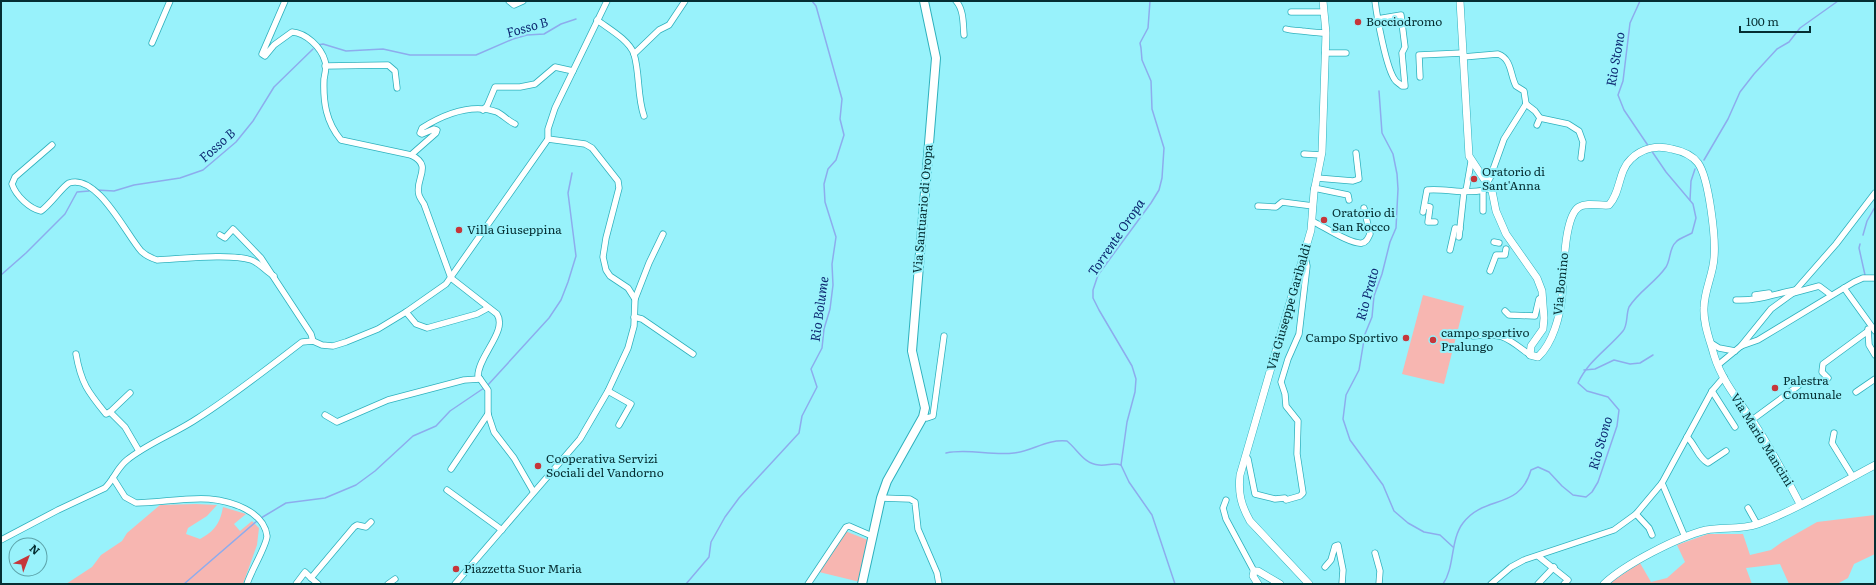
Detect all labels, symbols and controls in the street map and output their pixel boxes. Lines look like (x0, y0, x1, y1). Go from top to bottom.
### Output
scale bar (1740, 8, 1810, 34)
water label: Fosso B (504, 12, 550, 41)
place label: Bocciodromo (1366, 12, 1442, 30)
text: 100 m (1746, 12, 1779, 30)
marker: Bocciodromo (1353, 17, 1363, 27)
water label: Rio Stono (1600, 30, 1629, 88)
water label: Fosso B (195, 123, 239, 166)
street label: Via Santuario di Oropa (907, 143, 937, 274)
place label: Oratorio di Sant'Anna (1482, 162, 1545, 194)
marker: Oratorio di Sant'Anna (1469, 174, 1479, 184)
water label: Torrente Oropa (1083, 194, 1149, 279)
place label: Oratorio di San Rocco (1332, 203, 1395, 235)
marker: Oratorio di San Rocco (1319, 215, 1329, 225)
place label: Villa Giuseppina (467, 220, 562, 238)
marker: Villa Giuseppina (454, 225, 464, 235)
street label: Via Giuseppe Garibaldi (1261, 241, 1315, 372)
street label: Via Bonino (1548, 252, 1572, 316)
water label: Rio Prato (1350, 265, 1383, 322)
water label: Rio Bolume (805, 275, 832, 343)
place label: campo sportivo Pralungo (1441, 323, 1529, 355)
place label: Campo Sportivo (1306, 328, 1398, 346)
marker: Campo Sportivo (1401, 333, 1411, 343)
marker: campo sportivo Pralungo (1428, 335, 1438, 345)
place label: Palestra Comunale (1783, 371, 1842, 403)
marker: Palestra Comunale (1770, 383, 1780, 393)
street label: Via Mario Mancini (1727, 389, 1799, 490)
water label: Rio Stono (1583, 414, 1616, 472)
place label: Cooperativa Servizi Sociali del Vandorno (546, 449, 664, 481)
marker: Cooperativa Servizi Sociali del Vandorno (533, 461, 543, 471)
north arrow (8, 537, 48, 577)
text: N (27, 540, 44, 558)
place label: Piazzetta Suor Maria (464, 559, 582, 577)
marker: Piazzetta Suor Maria (451, 564, 461, 574)

